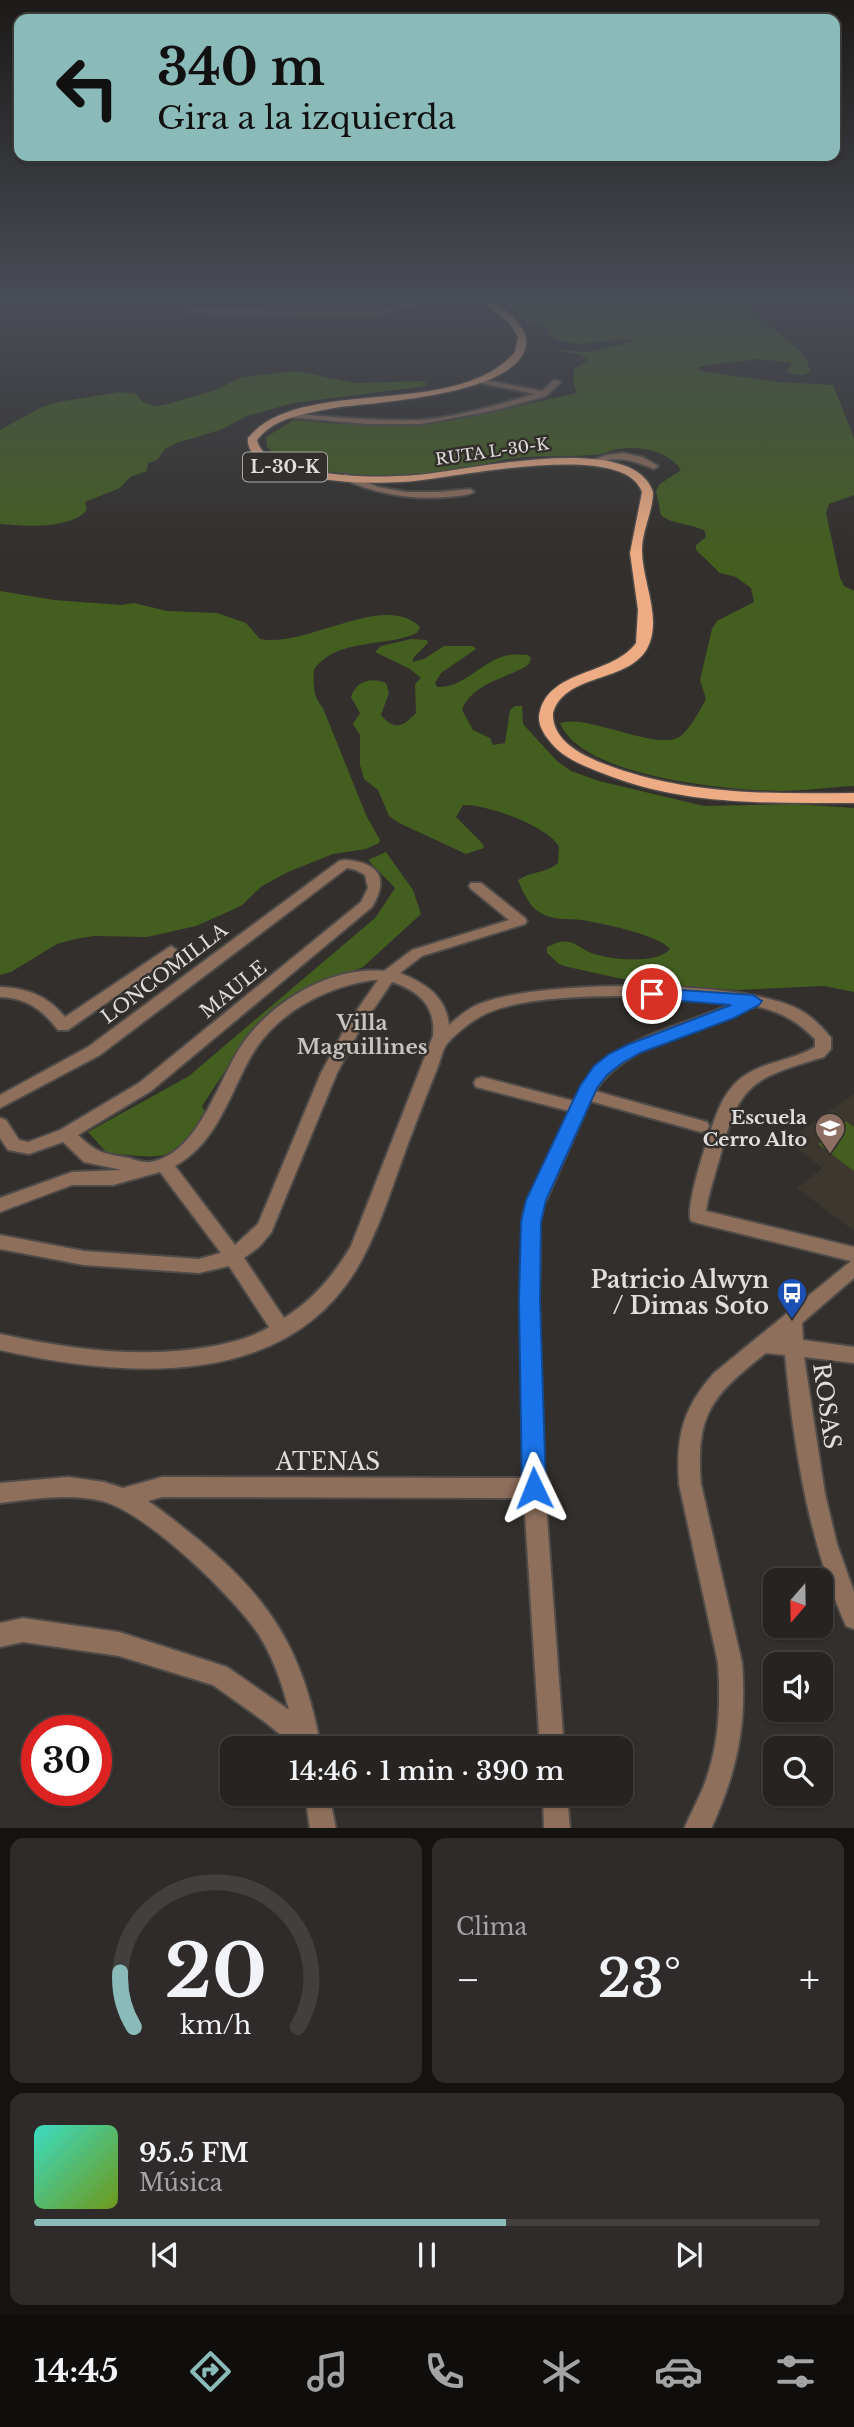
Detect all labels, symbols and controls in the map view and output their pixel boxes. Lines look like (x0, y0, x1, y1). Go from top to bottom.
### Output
text: 340 m (157, 37, 325, 98)
icon: left (42, 42, 133, 133)
text: Gira a la izquierda (157, 98, 456, 138)
street label: RUTA L-30-K (434, 433, 550, 469)
road number: L-30-K (243, 452, 327, 481)
street label: LONCOMILLA (97, 918, 232, 1028)
street label: MAULE (196, 956, 271, 1023)
pin (622, 964, 682, 1024)
icon: arrive (633, 975, 671, 1013)
district label: Villa Maguillines (296, 1010, 428, 1060)
place label: Escuela Cerro Alto (703, 1106, 807, 1151)
school or university icon: Escuela Cerro Alto (813, 1111, 847, 1155)
place label: Patricio Alwyn / Dimas Soto (591, 1266, 769, 1320)
bus stop icon: Patricio Alwyn / Dimas Soto (775, 1276, 809, 1320)
street label: ROSAS (807, 1361, 847, 1451)
street label: ATENAS (275, 1448, 380, 1476)
position arrow (497, 1451, 571, 1525)
north arrow (763, 1568, 833, 1638)
map controls (763, 1568, 833, 1806)
button: sound (763, 1652, 833, 1722)
speed limit sign: 30 (21, 1715, 112, 1806)
button: search (763, 1736, 833, 1806)
text: 14:46 · 1 min · 390 m (289, 1755, 564, 1787)
text: Clima (456, 1913, 527, 1941)
text: 20 (165, 1926, 267, 2017)
text: 23° (598, 1947, 681, 2011)
text: − (456, 1956, 480, 2003)
text: + (799, 1956, 820, 2003)
text: km/h (181, 2009, 251, 2040)
text: 95.5 FM (139, 2137, 249, 2169)
text: Música (139, 2169, 222, 2197)
icon: previous (146, 2236, 184, 2274)
icon: pause (408, 2236, 446, 2274)
icon: next (670, 2236, 708, 2274)
icon: directions (186, 2347, 235, 2396)
icon: music (303, 2347, 352, 2396)
icon: phone (420, 2347, 469, 2396)
icon: climate (537, 2347, 586, 2396)
icon: car (654, 2347, 703, 2396)
icon: filters (771, 2347, 820, 2396)
text: 14:45 (34, 2351, 119, 2391)

